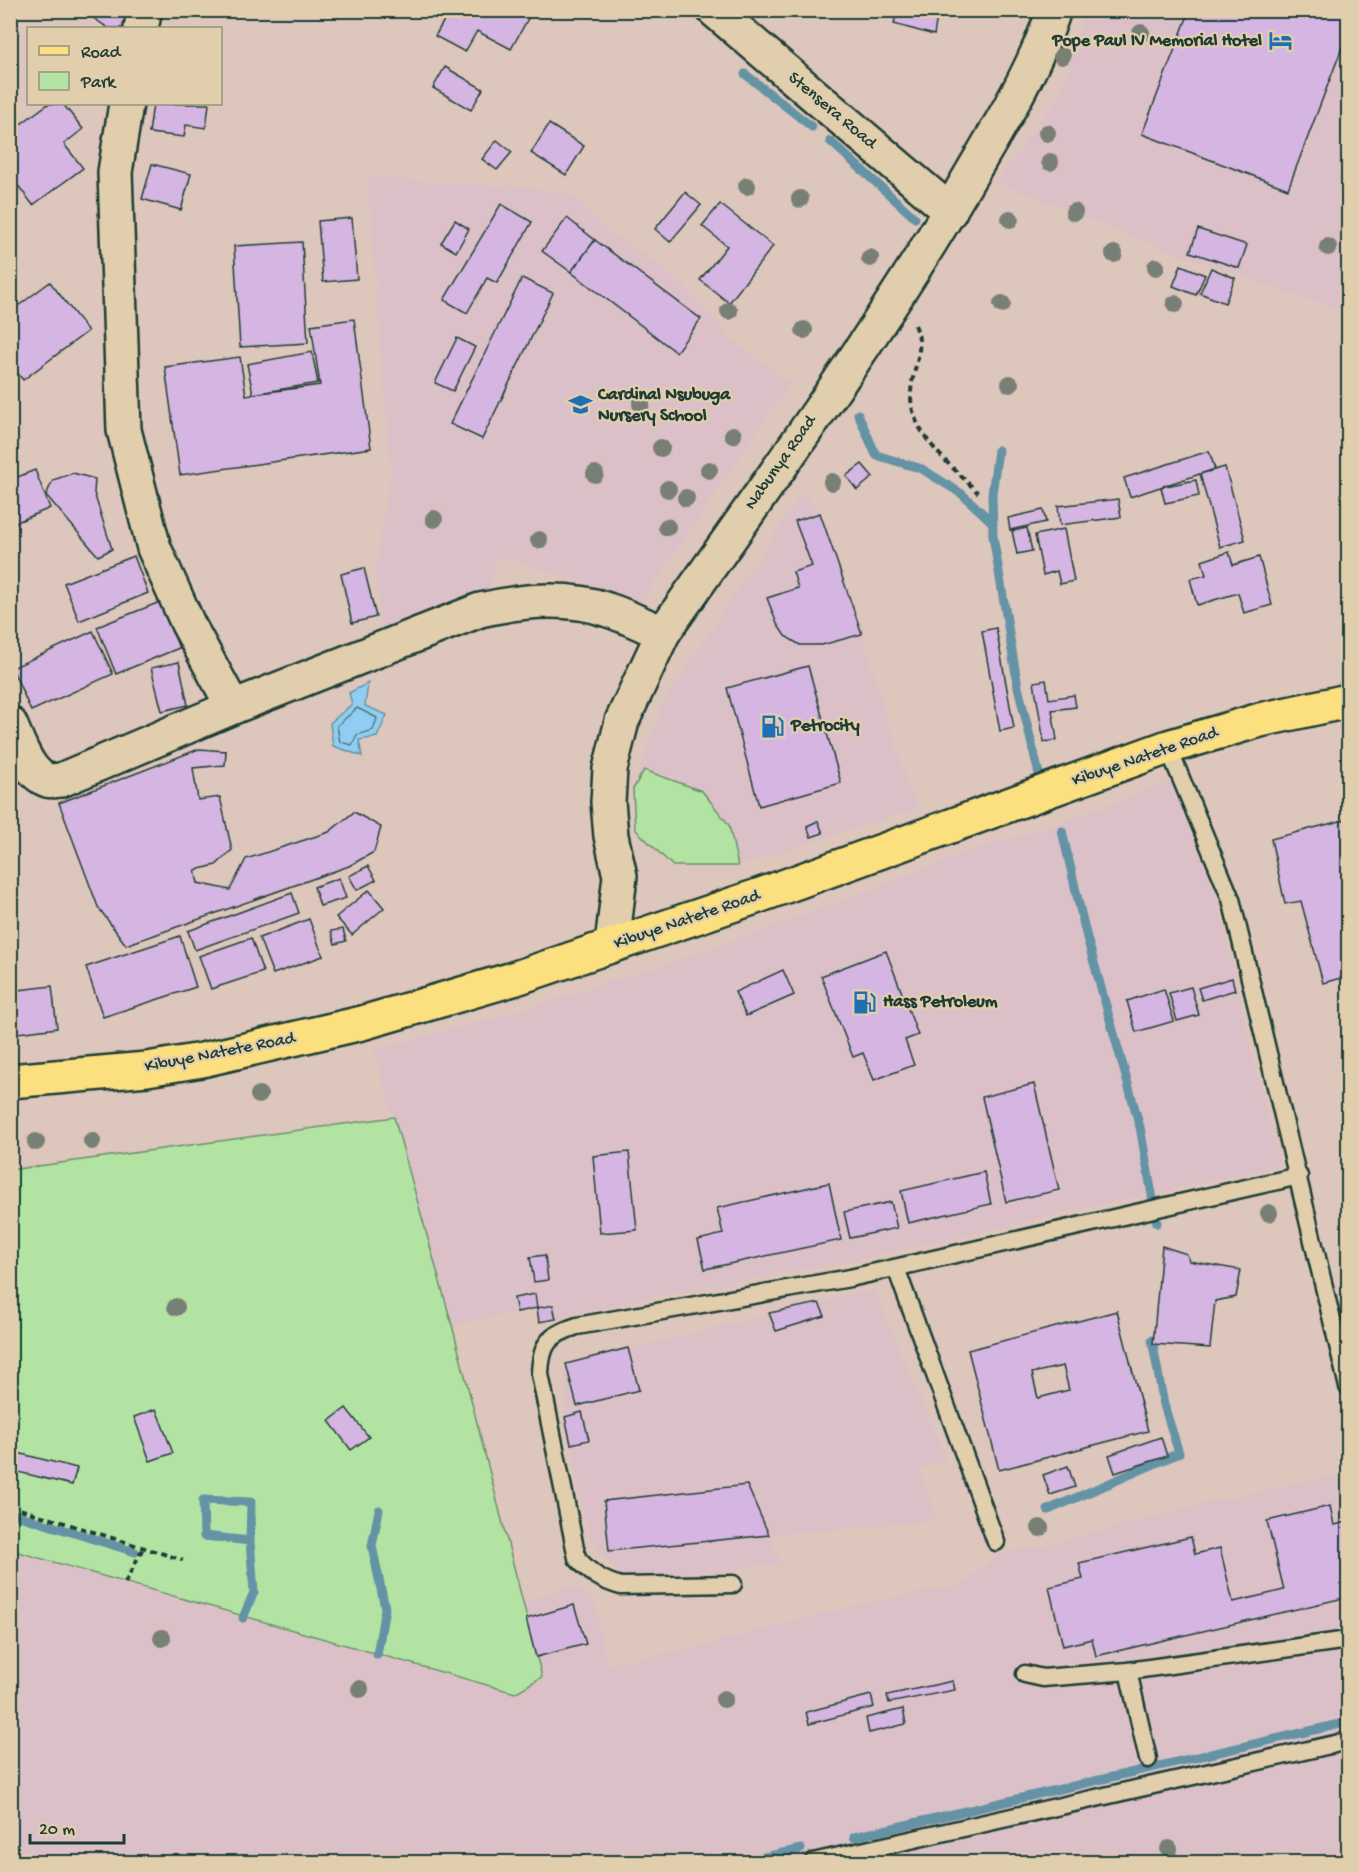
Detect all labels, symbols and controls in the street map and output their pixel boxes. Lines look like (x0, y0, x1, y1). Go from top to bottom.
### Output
legend (27, 27, 222, 105)
hotel icon: Pope Paul IV Memorial Hotel (1267, 28, 1293, 54)
place label: Pope Paul IV Memorial Hotel (1052, 31, 1262, 52)
text: Road (81, 43, 122, 64)
street label: Stensera Road (783, 68, 882, 155)
text: Park (80, 73, 117, 94)
place label: Cardinal Nsubuga Nursery School (597, 385, 731, 427)
school or university icon: Cardinal Nsubuga Nursery School (567, 392, 593, 418)
street label: Nabunya Road (741, 410, 822, 514)
fuel station icon: Petrocity (760, 713, 786, 739)
place label: Petrocity (790, 716, 860, 737)
street label: Kibuye Natete Road (1069, 722, 1222, 792)
street label: Kibuye Natete Road (611, 885, 764, 955)
fuel station icon: Hass Petroleum (852, 989, 878, 1015)
place label: Hass Petroleum (883, 992, 998, 1013)
street label: Kibuye Natete Road (143, 1028, 298, 1078)
scale bar (30, 1807, 124, 1845)
text: 20 m (39, 1820, 75, 1841)

